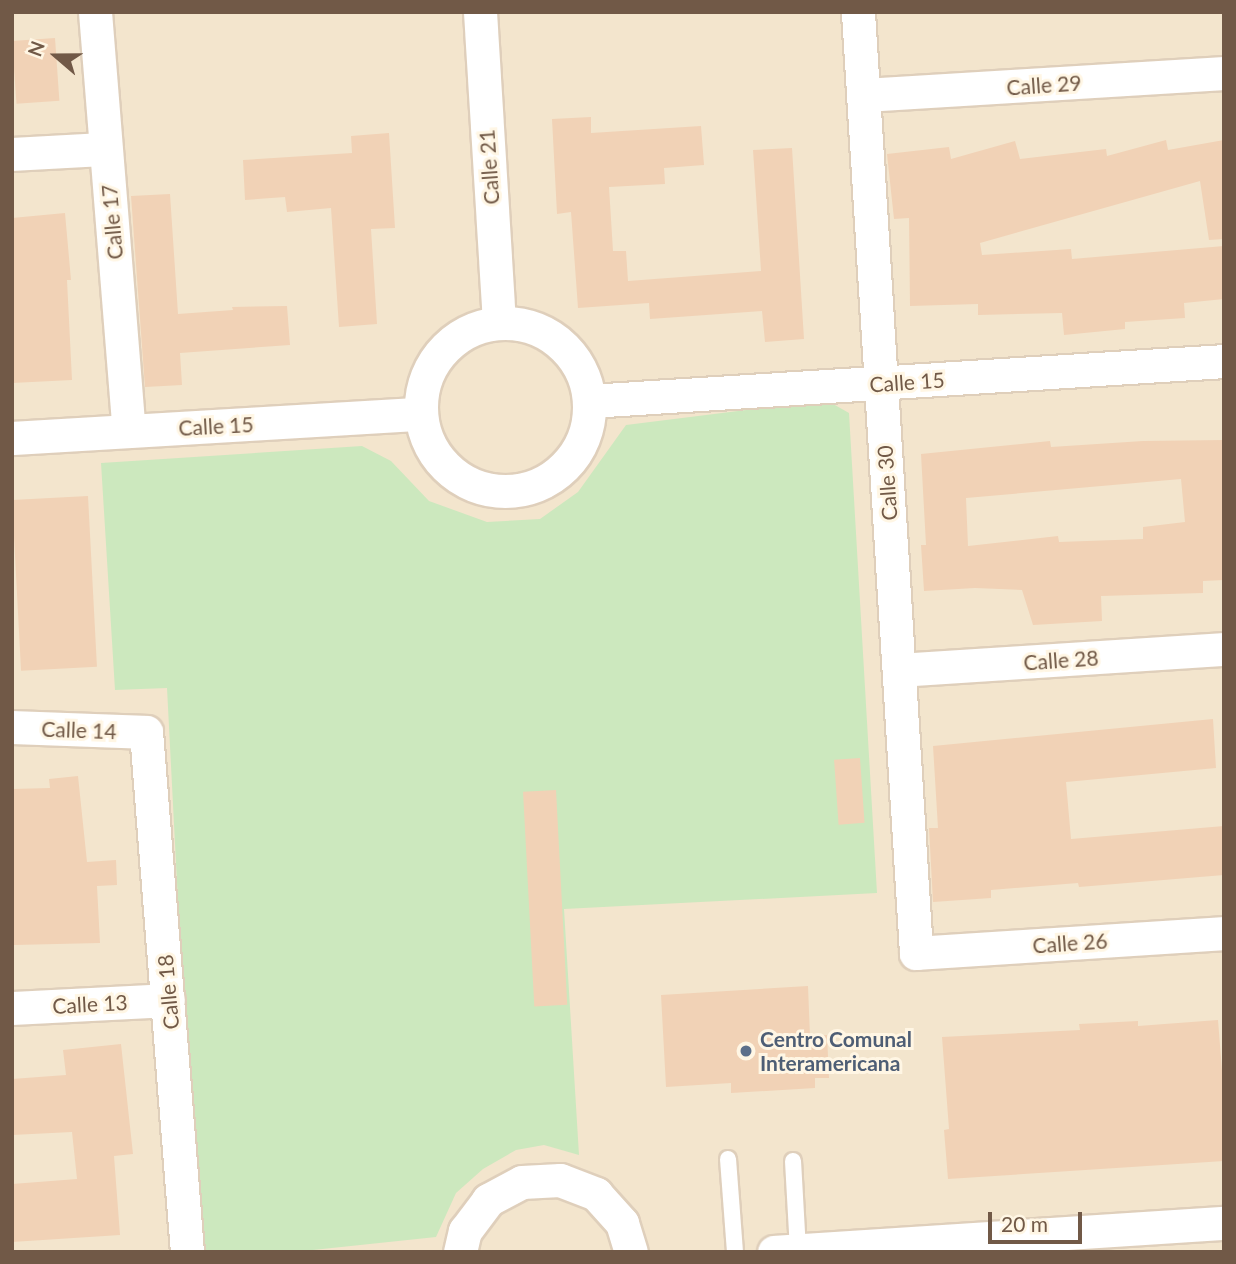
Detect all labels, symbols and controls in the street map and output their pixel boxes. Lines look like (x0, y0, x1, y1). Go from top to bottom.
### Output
north arrow (21, 21, 91, 91)
text: N (22, 38, 49, 59)
street label: Calle 29 (1006, 70, 1082, 100)
street label: Calle 21 (474, 129, 504, 205)
street label: Calle 17 (96, 183, 128, 261)
street label: Calle 15 (869, 367, 945, 397)
street label: Calle 15 (178, 411, 254, 441)
street label: Calle 30 (872, 445, 902, 521)
street label: Calle 28 (1023, 645, 1099, 675)
street label: Calle 14 (41, 716, 117, 744)
street label: Calle 26 (1032, 928, 1108, 958)
street label: Calle 18 (152, 953, 184, 1031)
street label: Calle 13 (52, 989, 128, 1019)
place label: Centro Comunal Interamericana (760, 1026, 912, 1076)
marker: Centro Comunal Interamericana (738, 1043, 754, 1059)
scale bar (991, 1198, 1086, 1242)
text: 20 m (1001, 1211, 1048, 1236)

